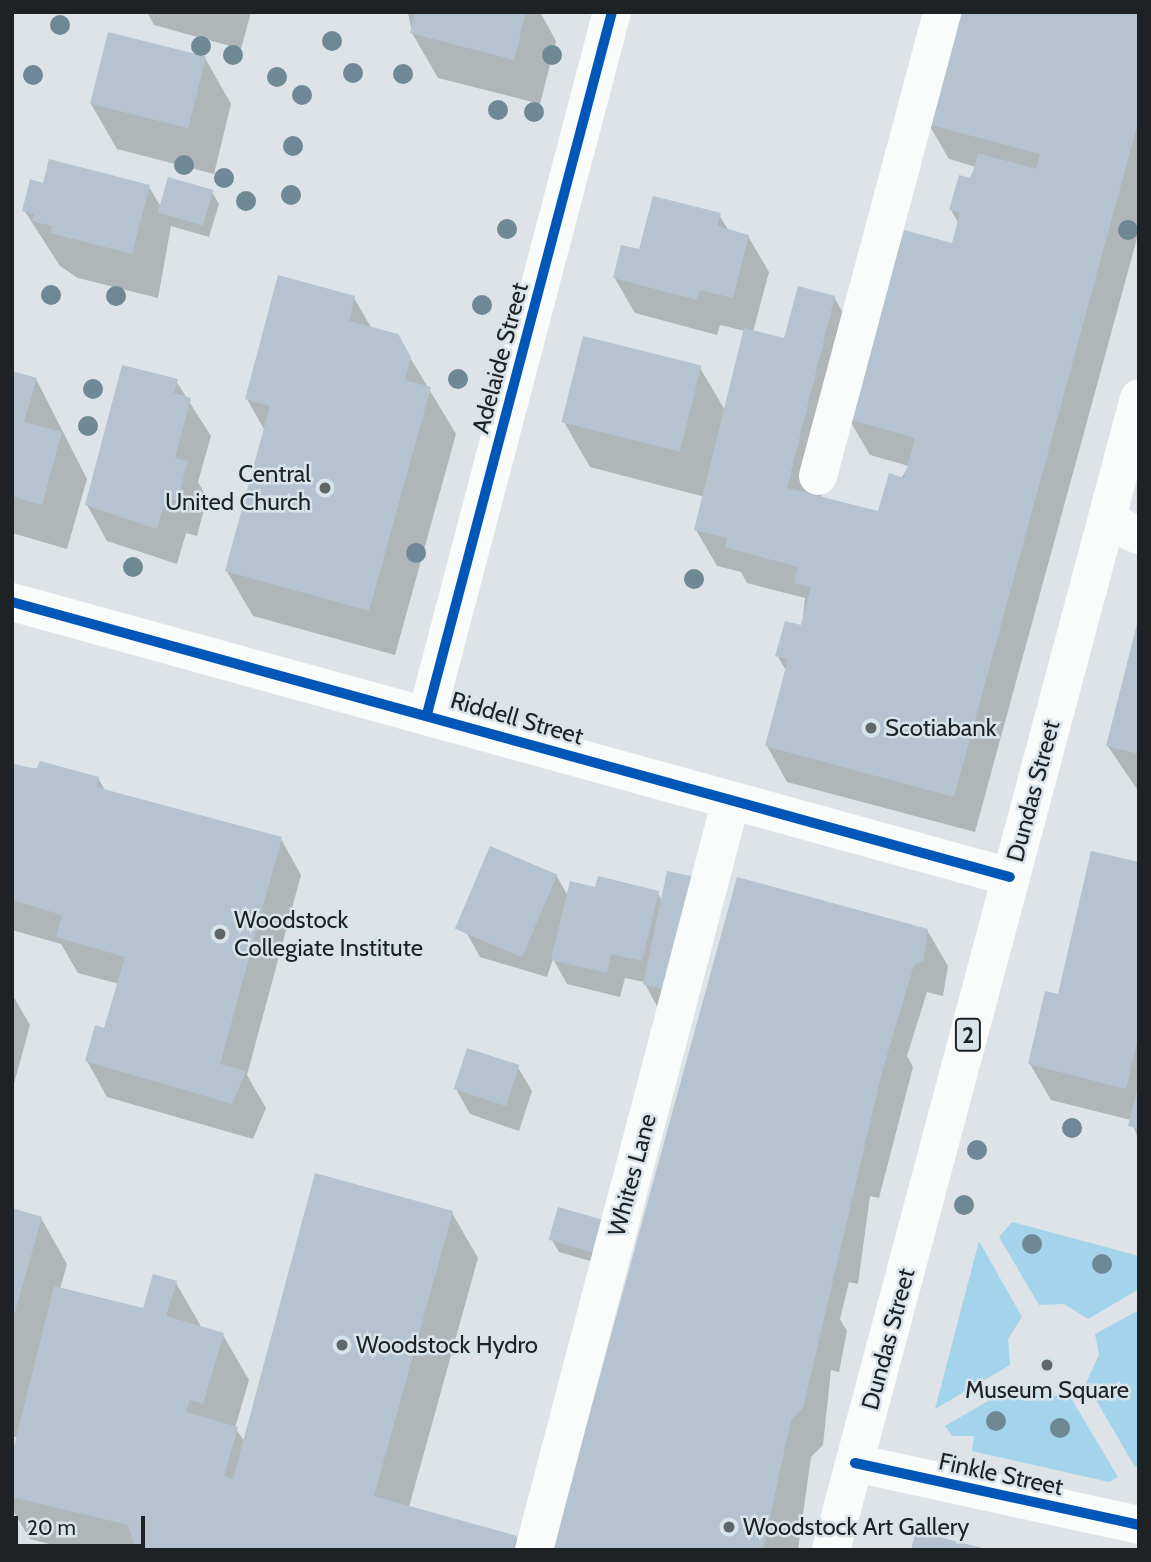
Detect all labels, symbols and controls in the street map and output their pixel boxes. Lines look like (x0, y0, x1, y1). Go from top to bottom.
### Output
street label: Adelaide Street (466, 279, 534, 437)
place label: Central United Church (165, 460, 311, 516)
marker: Central United Church (317, 480, 333, 496)
street label: Riddell Street (447, 685, 587, 751)
place label: Scotiabank (885, 714, 996, 742)
street label: Dundas Street (1000, 717, 1066, 865)
marker: Scotiabank (863, 720, 879, 736)
place label: Woodstock Collegiate Institute (234, 906, 423, 962)
marker: Woodstock Collegiate Institute (212, 926, 228, 942)
road number: 2 (954, 1016, 982, 1054)
street label: Whites Lane (602, 1111, 662, 1239)
street label: Dundas Street (855, 1265, 921, 1413)
place label: Woodstock Hydro (356, 1331, 538, 1359)
marker: Woodstock Hydro (334, 1337, 350, 1353)
marker: Museum Square (1039, 1357, 1055, 1373)
place label: Museum Square (965, 1376, 1129, 1404)
street label: Finkle Street (936, 1447, 1066, 1501)
scale bar (18, 1502, 149, 1546)
place label: Woodstock Art Gallery (743, 1513, 969, 1541)
text: 20 m (27, 1515, 76, 1540)
marker: Woodstock Art Gallery (721, 1519, 737, 1535)

